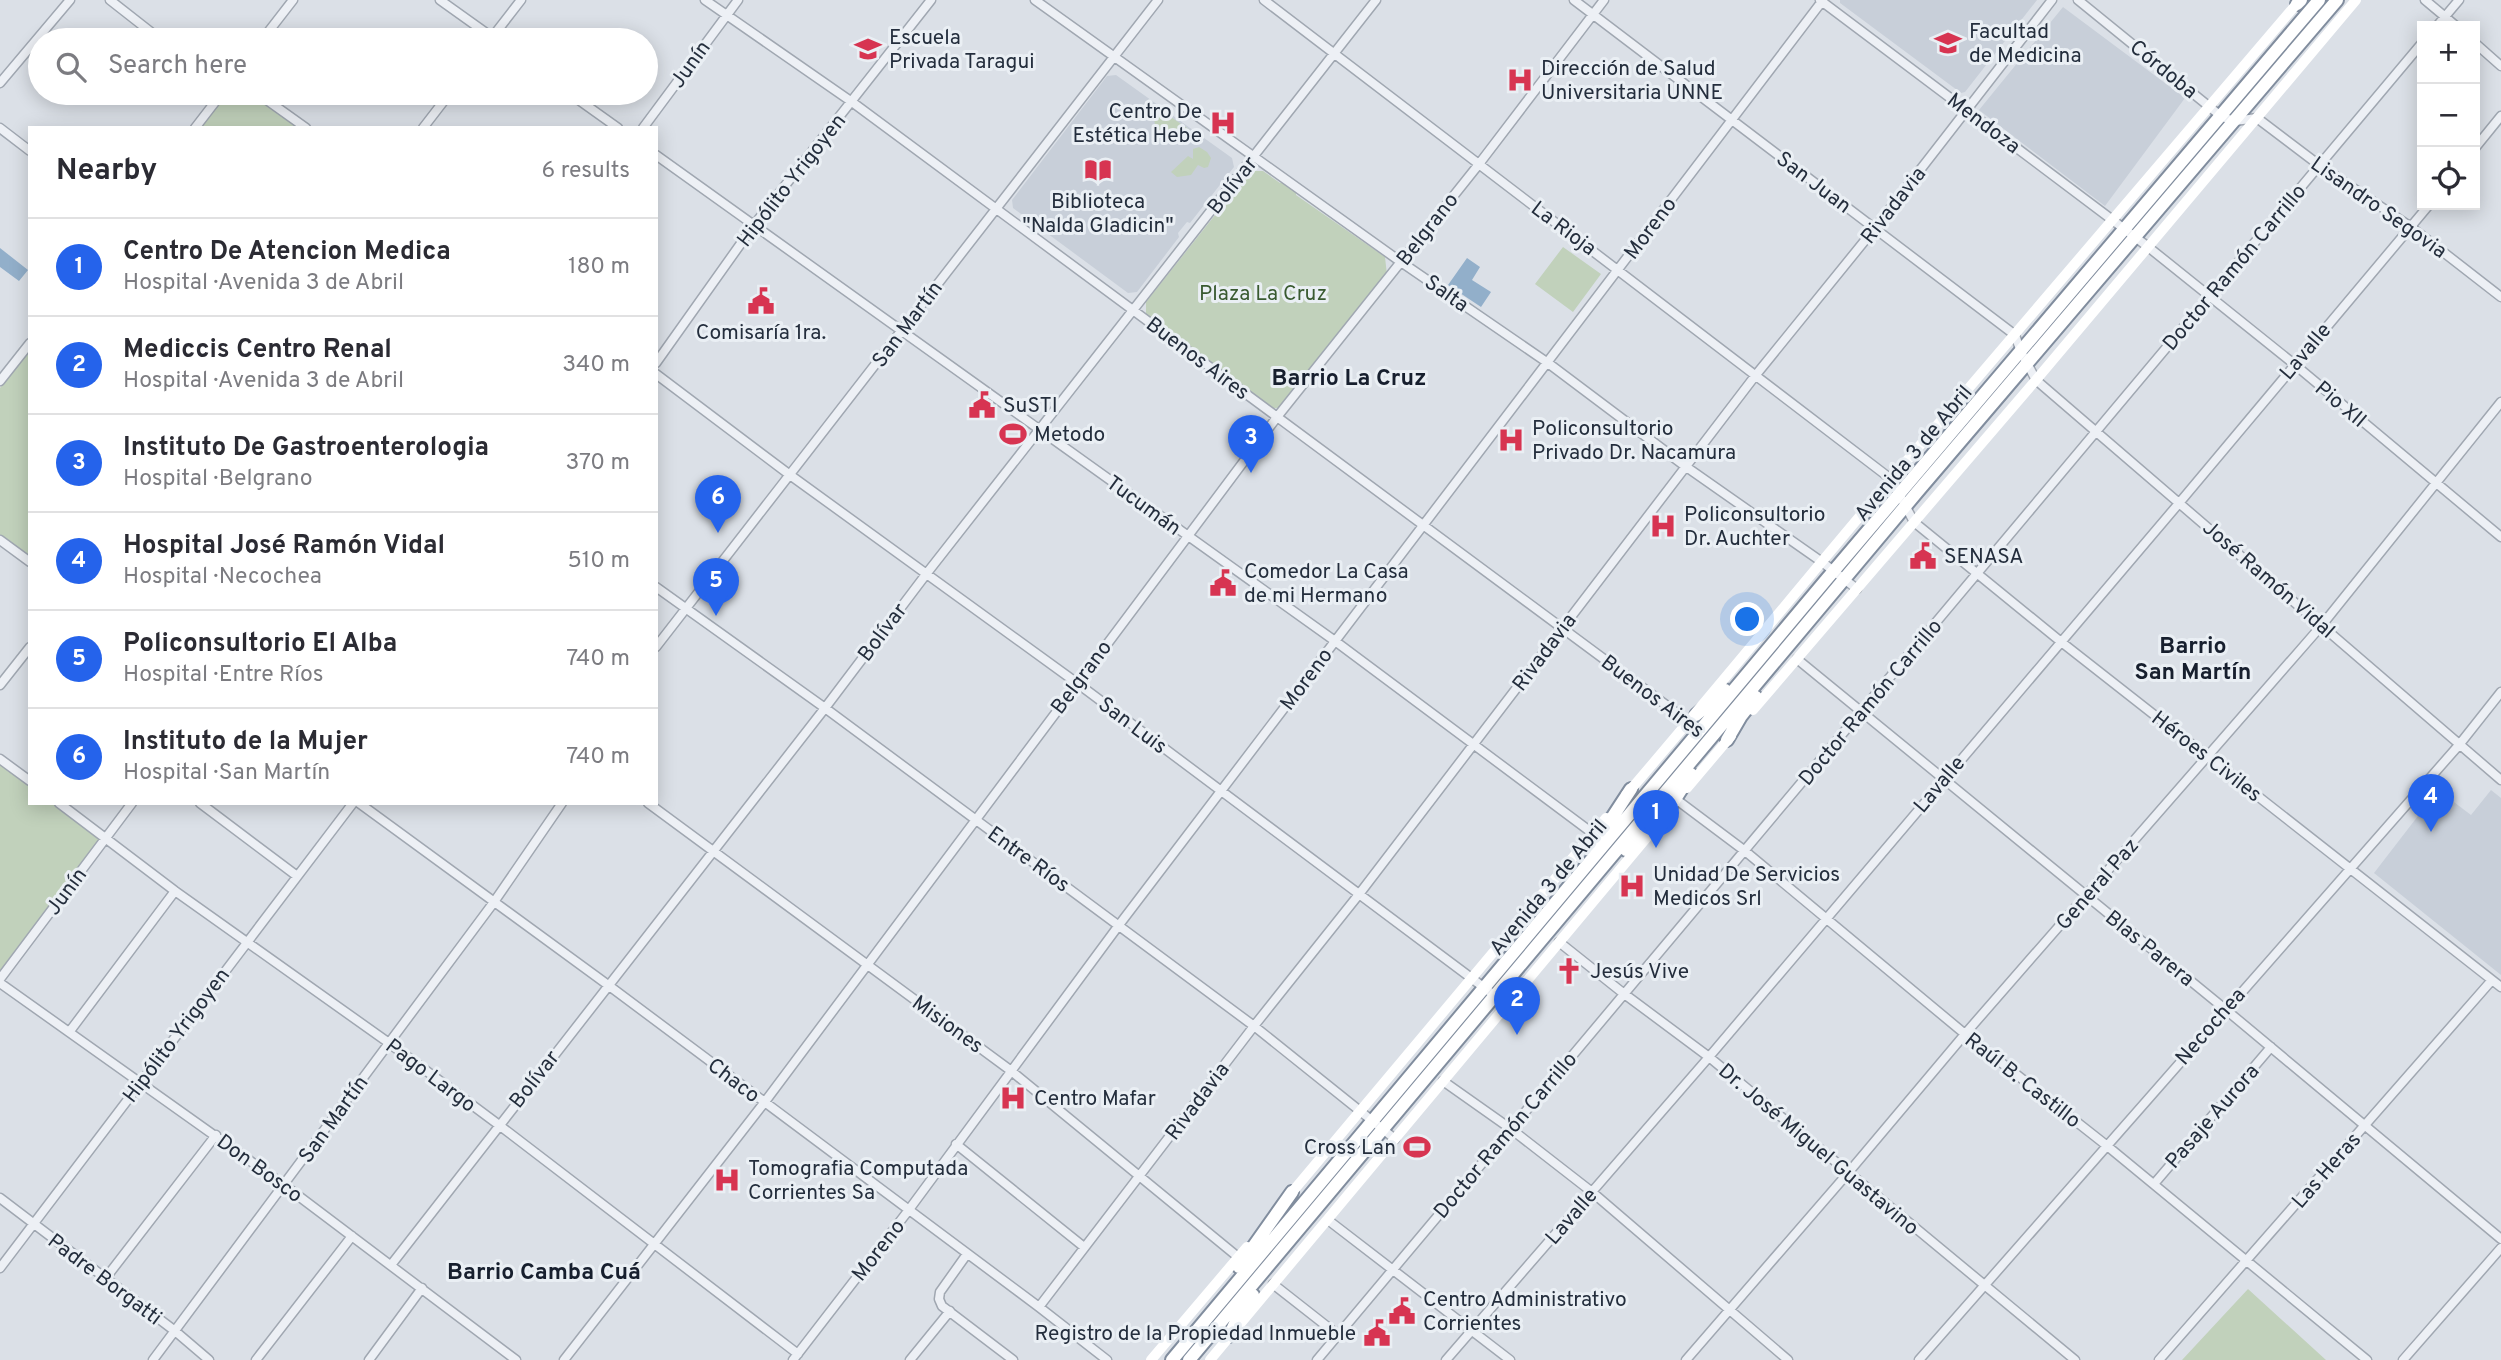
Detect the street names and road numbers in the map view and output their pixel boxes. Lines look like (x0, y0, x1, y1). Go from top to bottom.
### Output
street label: Córdoba (2124, 35, 2203, 106)
street label: Junín (665, 36, 718, 94)
street label: Mendoza (1941, 88, 2025, 161)
street label: Hipólito Yrigoyen (732, 109, 853, 253)
street label: San Juan (1770, 146, 1856, 220)
street label: Bolívar (1202, 151, 1264, 220)
street label: Lisandro Segovia (2305, 151, 2452, 265)
street label: Rivadavia (1856, 162, 1933, 250)
street label: Doctor Ramón Carrillo (2157, 179, 2313, 357)
street label: Belgrano (1391, 188, 1465, 272)
street label: Moreno (1619, 192, 1684, 266)
street label: La Rioja (1525, 196, 1601, 263)
street label: Salta (1419, 269, 1474, 319)
street label: San Martín (867, 276, 950, 374)
street label: Buenos Aires (1140, 311, 1254, 407)
street label: Lavalle (2274, 318, 2338, 386)
street label: Pio XII (2309, 376, 2371, 435)
street label: Avenida 3 de Abril (1849, 380, 1979, 528)
street label: Tucumán (1100, 470, 1186, 542)
street label: José Ramón Vidal (2196, 515, 2340, 645)
street label: Bolívar (852, 598, 914, 668)
street label: Rivadavia (1507, 608, 1583, 697)
street label: Doctor Ramón Carrillo (1793, 614, 1949, 792)
street label: Belgrano (1046, 636, 1119, 720)
street label: Moreno (1275, 643, 1340, 717)
street label: Buenos Aires (1595, 649, 1709, 745)
street label: San Luis (1092, 692, 1172, 761)
street label: Héroes Civiles (2145, 706, 2267, 809)
street label: Lavalle (1908, 751, 1972, 819)
street label: Avenida 3 de Abril (1484, 814, 1614, 962)
street label: Entre Ríos (982, 821, 1075, 899)
street label: General Paz (2051, 833, 2145, 937)
street label: Junín (41, 863, 94, 921)
street label: Blas Parera (2099, 905, 2199, 993)
street label: Hipólito Yrigoyen (118, 963, 237, 1109)
street label: Necochea (2170, 983, 2252, 1071)
street label: Misiones (906, 990, 988, 1060)
street label: Raúl B. Castillo (1959, 1027, 2086, 1135)
street label: Pago Largo (379, 1033, 481, 1119)
street label: Bolívar (504, 1045, 566, 1114)
street label: Doctor Ramón Carrillo (1428, 1047, 1584, 1225)
street label: Chaco (701, 1053, 765, 1110)
street label: Rivadavia (1160, 1057, 1236, 1146)
street label: Dr. José Miguel Guastavino (1712, 1058, 1924, 1242)
street label: Pasaje Aurora (2160, 1059, 2266, 1175)
street label: San Martín (293, 1071, 375, 1169)
street label: Las Heras (2287, 1127, 2368, 1215)
street label: Don Bosco (211, 1129, 307, 1210)
street label: Lavalle (1540, 1183, 1604, 1251)
street label: Moreno (847, 1214, 912, 1287)
street label: Padre Borgatti (42, 1228, 167, 1332)

